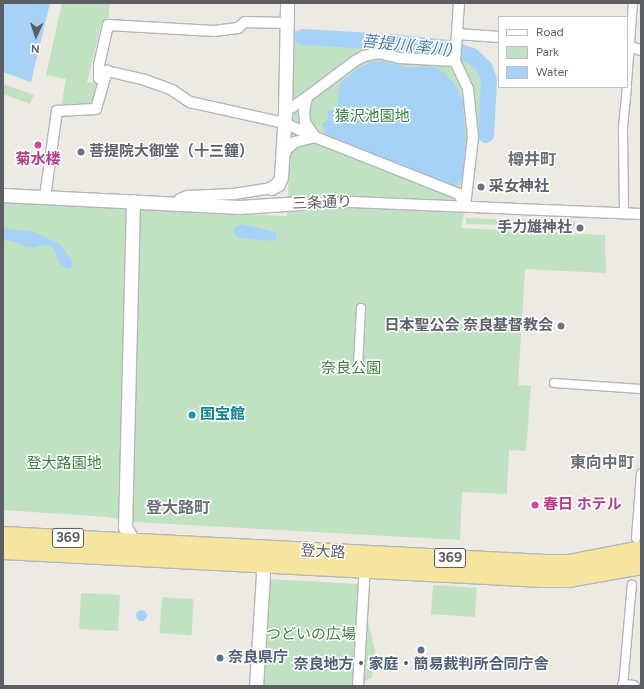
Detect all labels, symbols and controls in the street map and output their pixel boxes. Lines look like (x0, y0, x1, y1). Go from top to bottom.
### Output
north arrow (16, 16, 56, 56)
legend (498, 16, 628, 88)
text: Road (536, 25, 564, 39)
water label: 菩提川(率川) (361, 32, 453, 60)
text: N (31, 42, 40, 55)
text: Park (536, 45, 559, 59)
text: Water (536, 65, 568, 79)
park label: 猿沢池園地 (335, 108, 409, 126)
marker: 菊水楼 (33, 140, 43, 150)
place label: 菩提院大御堂（十三鐘） (89, 143, 254, 161)
marker: 菩提院大御堂（十三鐘） (76, 147, 86, 157)
district label: 樽井町 (508, 150, 556, 170)
place label: 菊水楼 (16, 151, 60, 169)
place label: 采女神社 (489, 178, 549, 196)
marker: 采女神社 (476, 182, 486, 192)
street label: 三条通り (292, 193, 352, 213)
place label: 手力雄神社 (497, 219, 572, 237)
marker: 手力雄神社 (575, 223, 585, 233)
place label: 日本聖公会 奈良基督教会 (384, 317, 553, 335)
marker: 日本聖公会 奈良基督教会 (556, 321, 566, 331)
park label: 奈良公園 (321, 360, 381, 378)
place label: 国宝館 (200, 406, 245, 424)
marker: 国宝館 (187, 410, 197, 420)
district label: 東向中町 (570, 453, 634, 473)
park label: 登大路園地 (27, 455, 101, 473)
place label: 春日 ホテル (543, 496, 622, 514)
district label: 登大路町 (146, 498, 210, 518)
marker: 春日 ホテル (530, 500, 540, 510)
road number: 369 (51, 526, 85, 550)
street label: 登大路 (300, 542, 346, 562)
road number: 369 (433, 546, 467, 570)
park label: つどいの広場 (266, 626, 356, 644)
marker: 奈良地方・家庭・簡易裁判所合同庁舎 (416, 645, 426, 655)
place label: 奈良県庁 (228, 649, 288, 667)
marker: 奈良県庁 (215, 653, 225, 663)
place label: 奈良地方・家庭・簡易裁判所合同庁舎 (294, 656, 548, 674)

